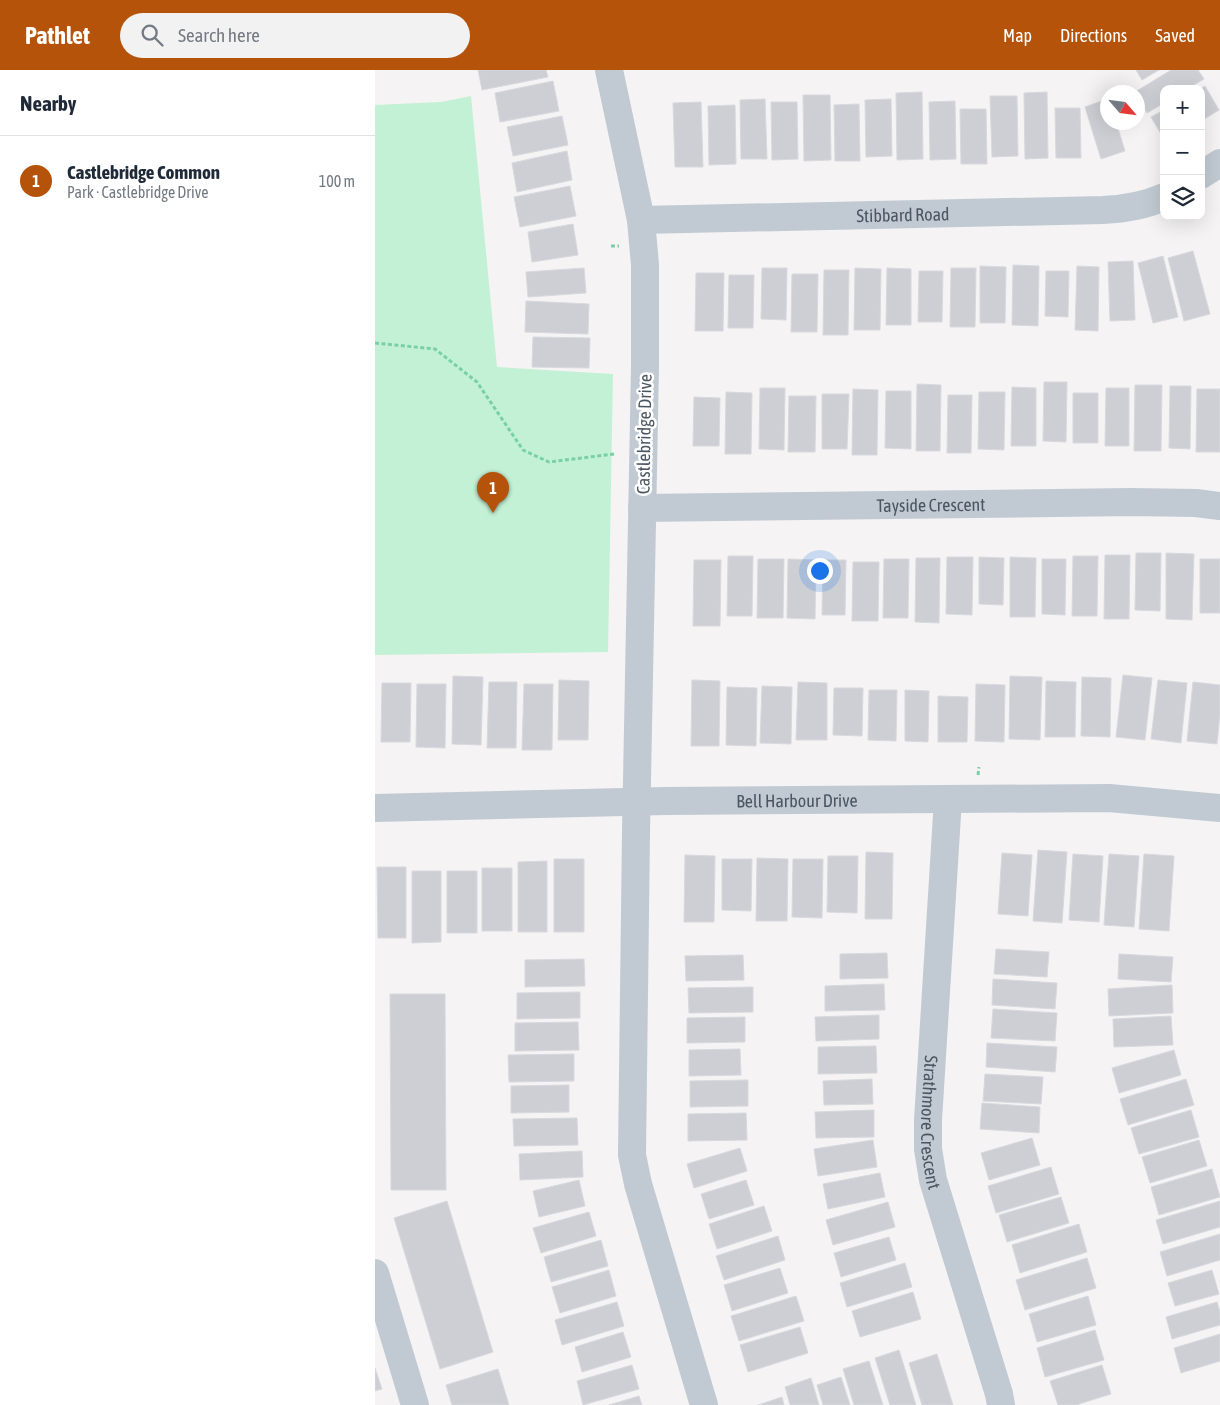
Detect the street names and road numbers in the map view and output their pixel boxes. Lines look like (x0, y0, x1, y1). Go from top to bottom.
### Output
street label: Stibbard Road (856, 203, 950, 226)
street label: Castlebridge Drive (632, 374, 656, 494)
street label: Tayside Crescent (876, 493, 986, 516)
street label: Bell Harbour Drive (736, 789, 858, 811)
street label: Strathmore Crescent (917, 1055, 946, 1192)

